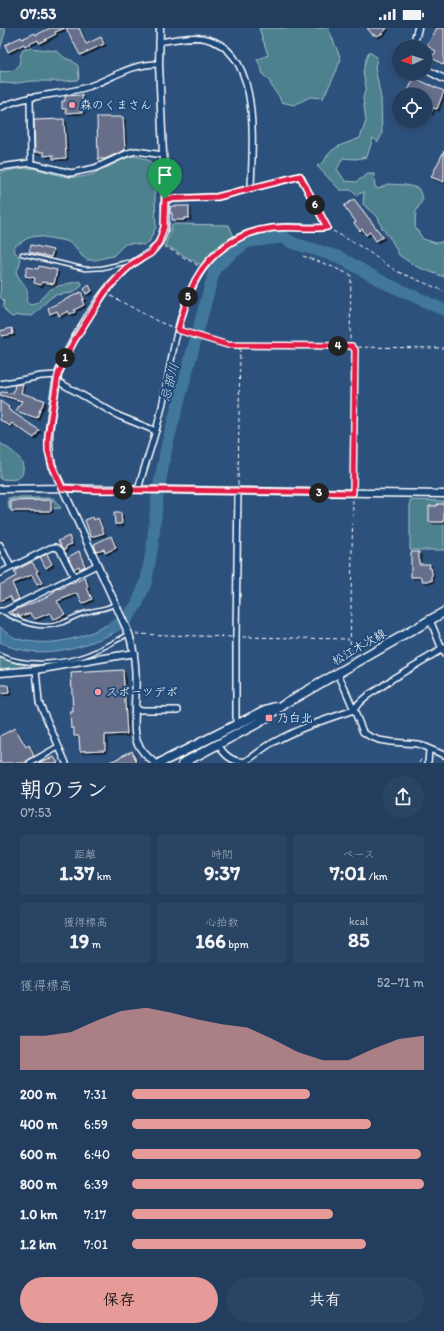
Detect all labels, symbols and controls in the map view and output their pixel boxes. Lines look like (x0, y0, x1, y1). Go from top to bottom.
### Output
text: 07:53 (20, 5, 56, 23)
north arrow (392, 40, 432, 80)
map controls (392, 40, 432, 128)
button: locate (392, 88, 432, 128)
place label: 森のくまさん (80, 98, 152, 112)
marker: 森のくまさん (67, 100, 77, 110)
pin (148, 158, 182, 199)
icon: arrive (154, 164, 176, 186)
pin: 6 (305, 195, 325, 215)
text: 6 (312, 198, 318, 211)
pin: 5 (178, 287, 198, 307)
text: 5 (185, 290, 191, 303)
pin: 4 (328, 336, 348, 356)
text: 4 (335, 339, 341, 352)
pin: 1 (55, 348, 75, 368)
text: 1 (62, 351, 68, 364)
water label: 忌部川 (157, 361, 182, 403)
pin: 2 (113, 480, 133, 500)
text: 2 (120, 483, 126, 496)
pin: 3 (309, 483, 329, 503)
text: 3 (316, 486, 322, 499)
street label: 松江木次線 (330, 626, 388, 668)
place label: スポーツデポ (106, 685, 178, 699)
marker: スポーツデポ (93, 687, 103, 697)
place label: 乃白北 (277, 711, 313, 725)
marker: 乃白北 (264, 713, 274, 723)
text: 朝のラン (20, 776, 108, 803)
button: share (382, 776, 424, 818)
text: 07:53 (20, 805, 52, 820)
text: 距離 (74, 848, 96, 861)
text: 時間 (211, 848, 233, 861)
text: ペース (342, 848, 375, 861)
text: 1.37 (59, 861, 94, 885)
text: 9:37 (204, 861, 240, 885)
text: 7:01 (330, 861, 366, 885)
text: km (94, 870, 111, 883)
text: /km (366, 870, 388, 883)
text: kcal (349, 915, 368, 928)
text: 獲得標高 (63, 916, 107, 929)
text: 心拍数 (205, 916, 238, 929)
text: 85 (348, 928, 369, 952)
text: 19 (70, 929, 89, 953)
text: 166 (195, 929, 226, 953)
text: m (89, 938, 101, 951)
text: bpm (226, 938, 249, 951)
text: 52–71 m (377, 975, 424, 990)
text: 獲得標高 (20, 978, 72, 993)
text: 200 m (20, 1087, 57, 1102)
text: 7:31 (84, 1087, 107, 1102)
text: 400 m (20, 1117, 58, 1132)
text: 6:59 (84, 1117, 108, 1132)
text: 600 m (20, 1147, 57, 1162)
text: 6:40 (84, 1147, 110, 1162)
text: 800 m (20, 1177, 57, 1192)
text: 6:39 (84, 1177, 108, 1192)
text: 1.0 km (20, 1207, 57, 1222)
text: 7:17 (84, 1207, 106, 1222)
text: 1.2 km (20, 1237, 56, 1252)
text: 7:01 (84, 1237, 108, 1252)
button: 保存 (20, 1277, 218, 1323)
button: 共有 (226, 1277, 424, 1323)

